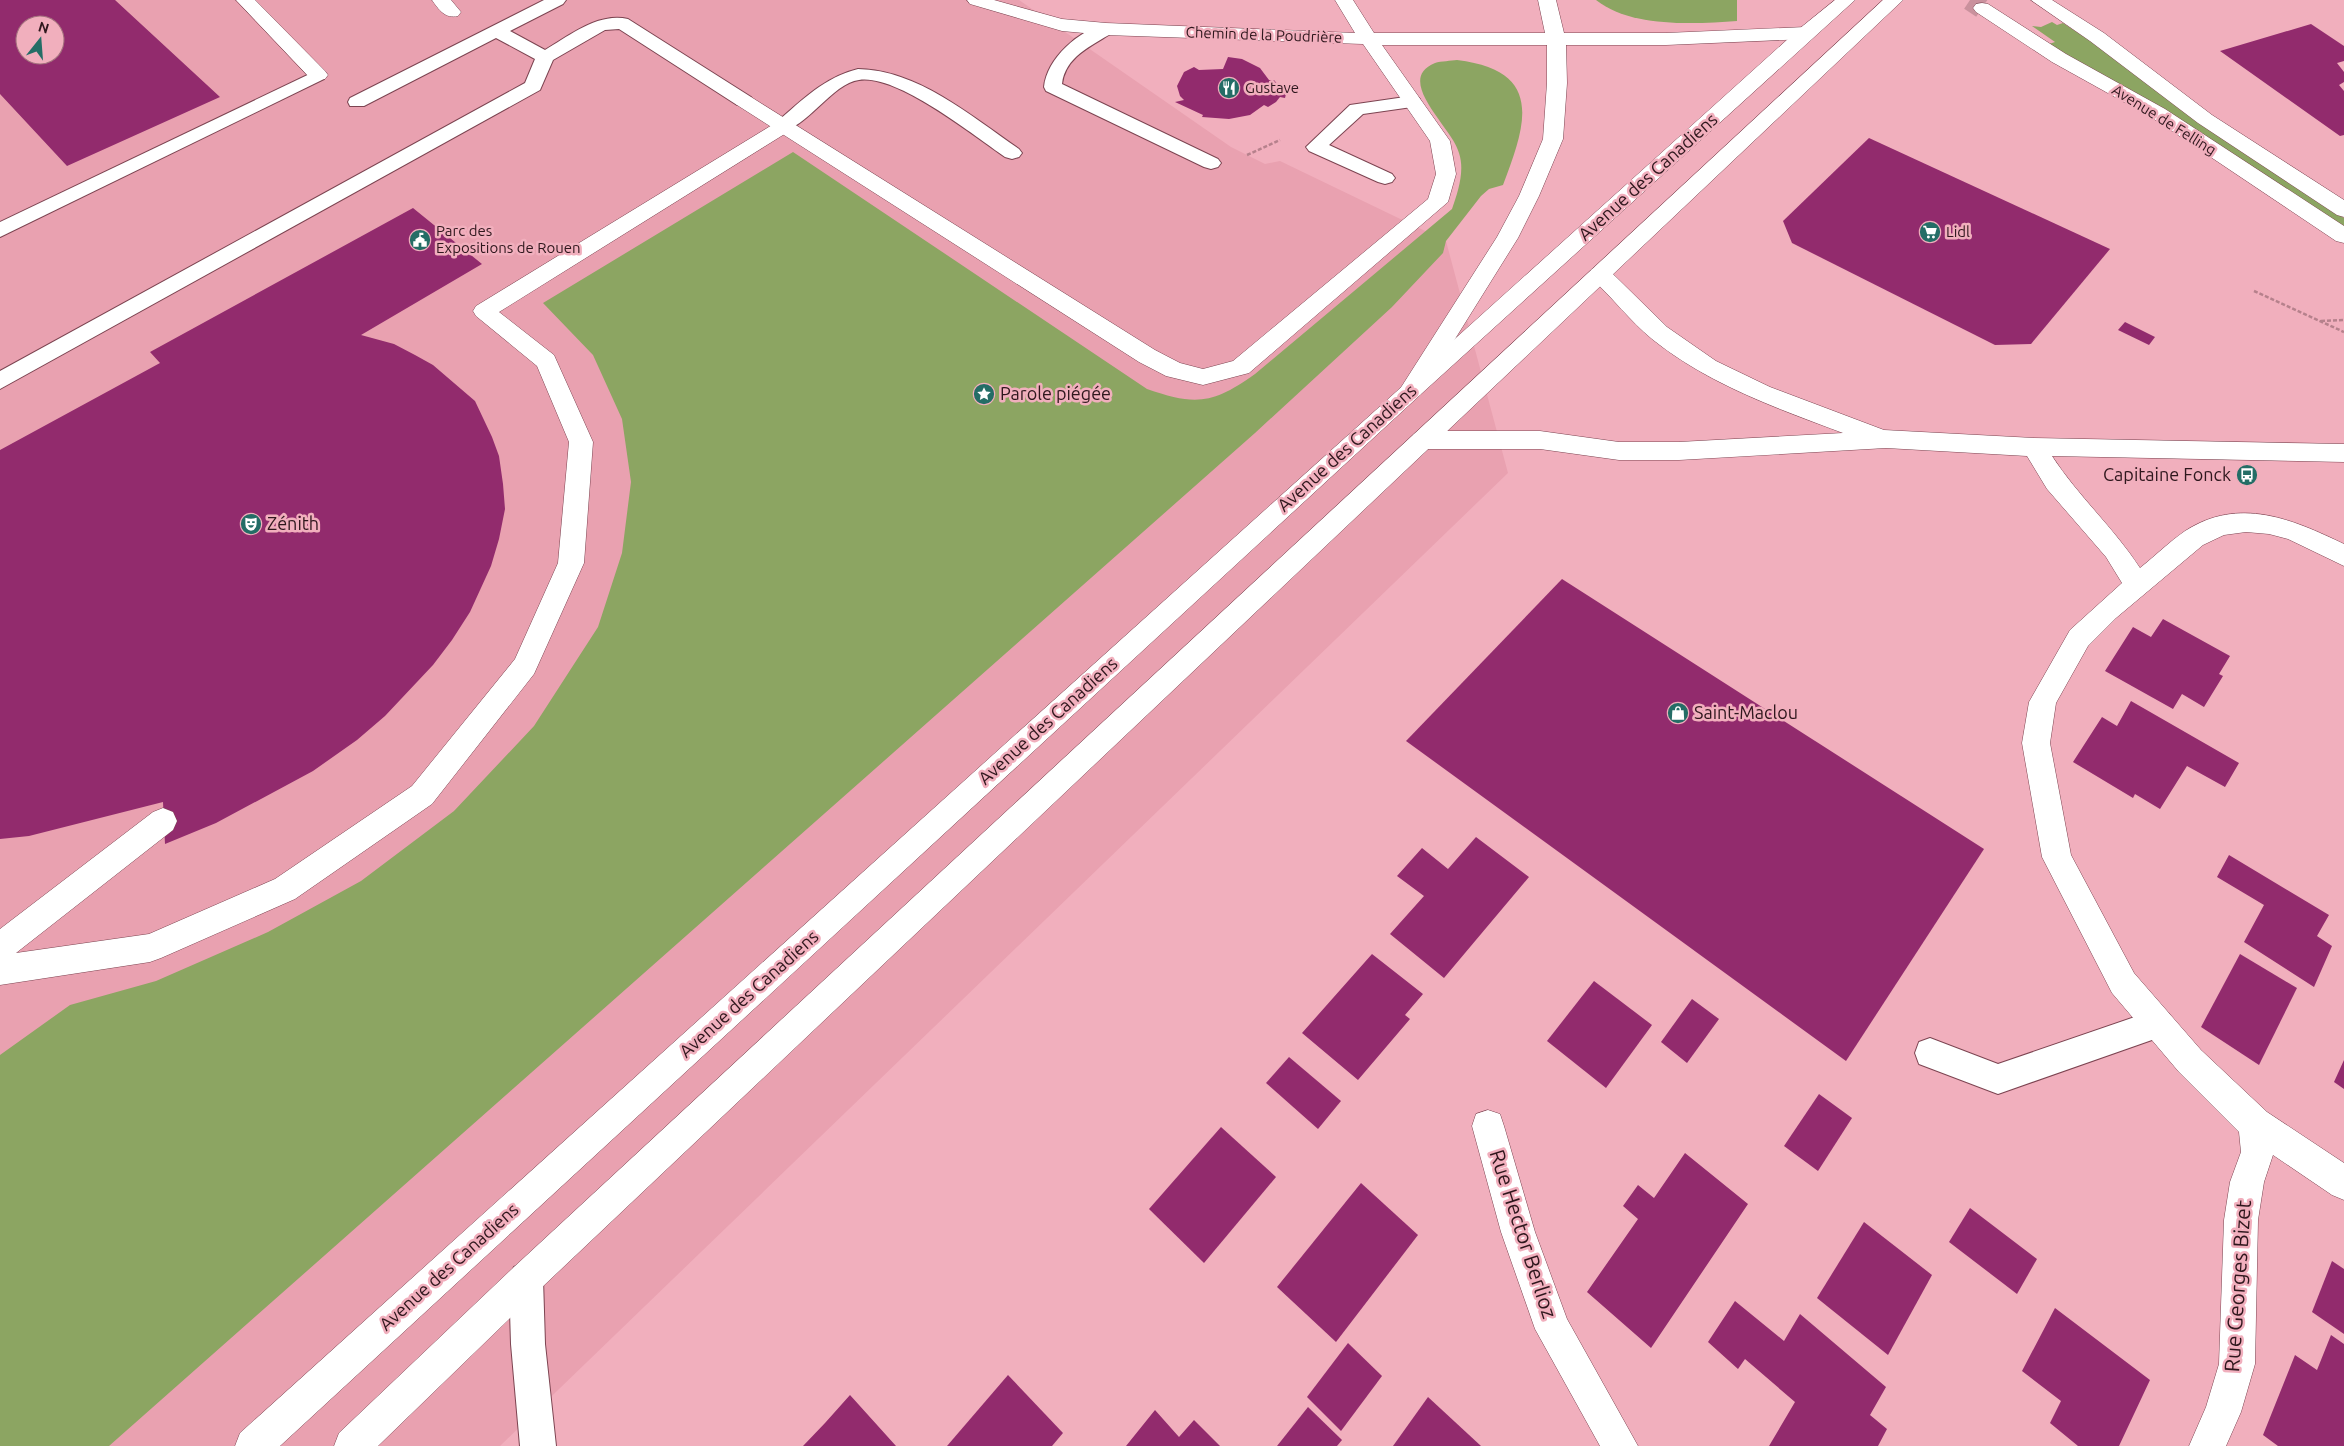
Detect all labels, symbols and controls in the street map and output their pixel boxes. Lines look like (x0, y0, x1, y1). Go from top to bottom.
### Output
north arrow (15, 15, 65, 65)
text: N (36, 18, 51, 37)
street label: Chemin de la Poudrière (1185, 23, 1343, 46)
restaurant icon: Gustave (1217, 76, 1241, 100)
place label: Gustave (1245, 79, 1299, 96)
street label: Avenue de Felling (2109, 81, 2219, 158)
street label: Avenue des Canadiens (1574, 109, 1721, 244)
supermarket icon: Lidl (1918, 220, 1942, 244)
place label: Parc des Expositions de Rouen (436, 222, 581, 256)
place label: Lidl (1946, 223, 1970, 240)
public building icon: Parc des Expositions de Rouen (408, 228, 432, 252)
street label: Avenue des Canadiens (1273, 380, 1420, 515)
place icon: Parole piégée (972, 382, 996, 406)
place label: Parole piégée (1000, 383, 1111, 403)
bus stop icon: Capitaine Fonck (2235, 463, 2259, 487)
place label: Capitaine Fonck (2103, 464, 2231, 484)
theatre icon: Zénith (239, 512, 263, 536)
place label: Zénith (267, 513, 319, 533)
street label: Avenue des Canadiens (974, 653, 1121, 788)
shop icon: Saint-Maclou (1666, 701, 1690, 725)
place label: Saint-Maclou (1694, 702, 1798, 722)
street label: Avenue des Canadiens (675, 926, 822, 1061)
street label: Rue Hector Berlioz (1485, 1146, 1563, 1321)
street label: Avenue des Canadiens (375, 1199, 522, 1334)
street label: Rue Georges Bizet (2219, 1199, 2255, 1373)

